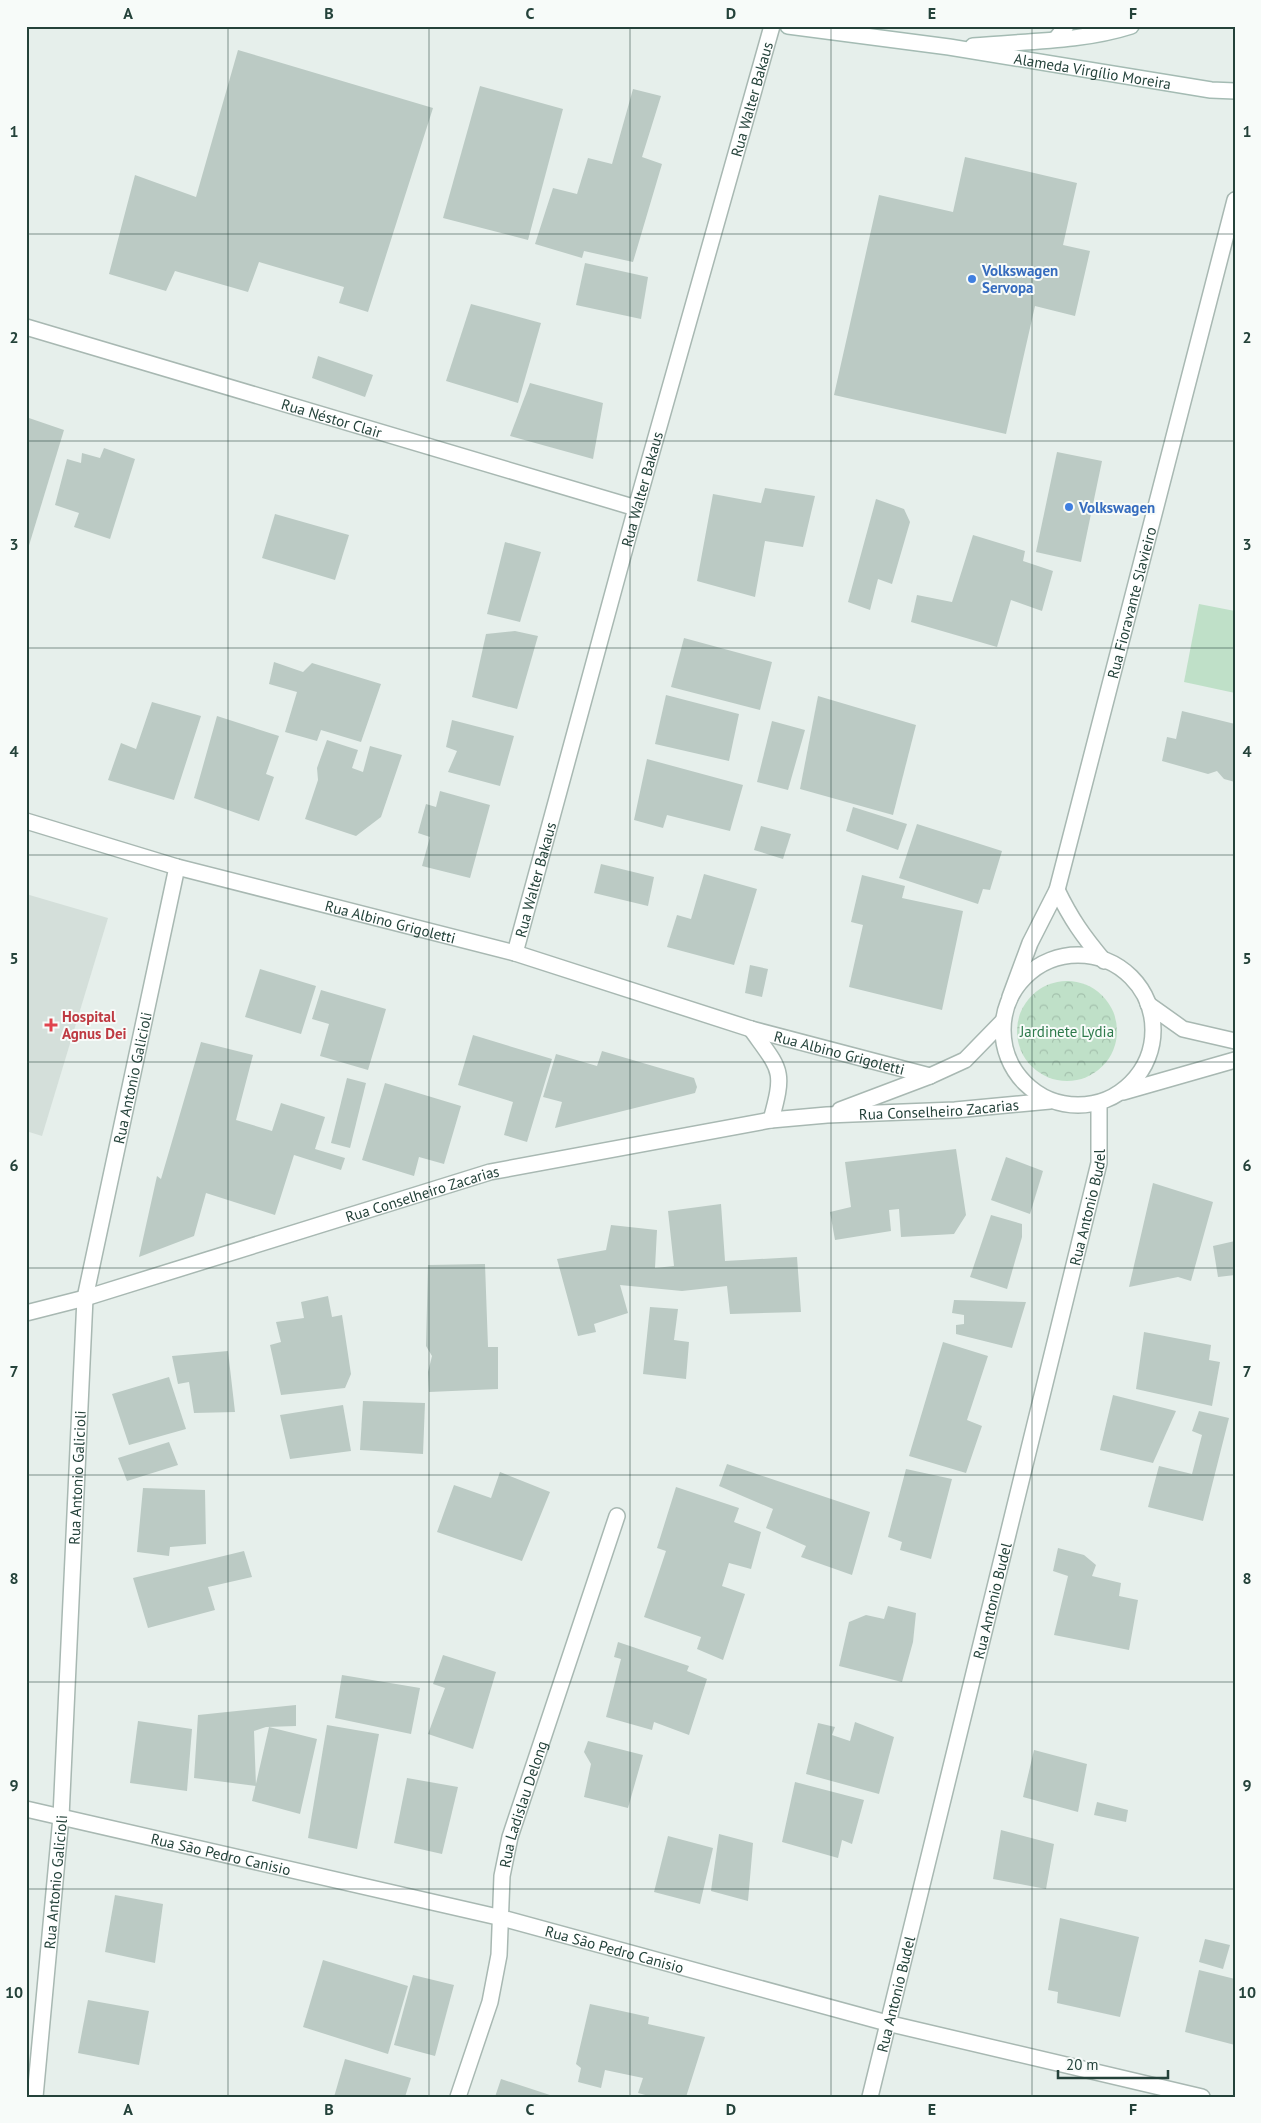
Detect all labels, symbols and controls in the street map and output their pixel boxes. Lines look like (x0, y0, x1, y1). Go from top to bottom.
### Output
text: A (123, 3, 133, 23)
text: B (324, 3, 334, 23)
text: C (526, 3, 535, 23)
text: D (726, 3, 736, 23)
text: E (928, 3, 936, 23)
text: F (1129, 3, 1137, 23)
street label: Rua Walter Bakaus (726, 39, 777, 159)
street label: Alameda Virgílio Moreira (1013, 48, 1173, 93)
text: 1 (9, 121, 19, 141)
text: 1 (1242, 121, 1252, 141)
place label: Volkswagen Servopa (981, 261, 1058, 297)
marker: Volkswagen Servopa (966, 273, 978, 285)
text: 2 (9, 327, 19, 347)
text: 2 (1242, 327, 1252, 347)
street label: Rua Néstor Clair (279, 394, 384, 442)
street label: Rua Walter Bakaus (616, 429, 667, 549)
place label: Volkswagen (1078, 498, 1155, 517)
marker: Volkswagen (1063, 501, 1075, 513)
street label: Rua Fioravante Slavieiro (1102, 525, 1160, 680)
text: 3 (9, 534, 19, 554)
text: 3 (1242, 534, 1252, 554)
text: 4 (9, 741, 19, 761)
text: 4 (1242, 741, 1252, 761)
street label: Rua Walter Bakaus (510, 820, 560, 939)
street label: Rua Albino Grigoletti (323, 896, 458, 947)
text: 5 (9, 948, 19, 968)
text: 5 (1242, 948, 1252, 968)
place label: Hospital Agnus Dei (62, 1007, 127, 1043)
street label: Rua Antonio Galicioli (109, 1010, 155, 1145)
marker: Hospital Agnus Dei (44, 1018, 58, 1032)
park label: Jardinete Lydia (1019, 1022, 1114, 1041)
street label: Rua Albino Grigoletti (772, 1026, 907, 1078)
street label: Rua Conselheiro Zacarias (859, 1095, 1020, 1123)
street label: Rua Antonio Budel (1065, 1149, 1109, 1267)
text: 6 (9, 1155, 19, 1175)
text: 6 (1242, 1155, 1252, 1175)
street label: Rua Conselheiro Zacarias (343, 1161, 501, 1226)
text: 7 (9, 1361, 19, 1381)
text: 7 (1242, 1361, 1252, 1381)
street label: Rua Antonio Galicioli (64, 1410, 89, 1545)
street label: Rua Antonio Budel (968, 1540, 1015, 1661)
text: 8 (9, 1568, 19, 1588)
text: 8 (1242, 1568, 1252, 1588)
street label: Rua Ladislau Delong (494, 1738, 551, 1869)
text: 9 (9, 1775, 19, 1795)
text: 9 (1242, 1775, 1252, 1795)
street label: Rua Antonio Galicioli (39, 1815, 71, 1950)
street label: Rua São Pedro Canisio (149, 1828, 293, 1879)
street label: Rua São Pedro Canisio (543, 1921, 686, 1977)
street label: Rua Antonio Budel (872, 1933, 919, 2054)
text: 10 (5, 1982, 23, 2002)
text: 10 (1238, 1982, 1256, 2002)
scale bar (1058, 2048, 1168, 2080)
text: 20 m (1066, 2055, 1099, 2074)
text: A (123, 2099, 133, 2119)
text: B (324, 2099, 334, 2119)
text: C (526, 2099, 535, 2119)
text: D (726, 2099, 736, 2119)
text: E (928, 2099, 936, 2119)
text: F (1129, 2099, 1137, 2119)

